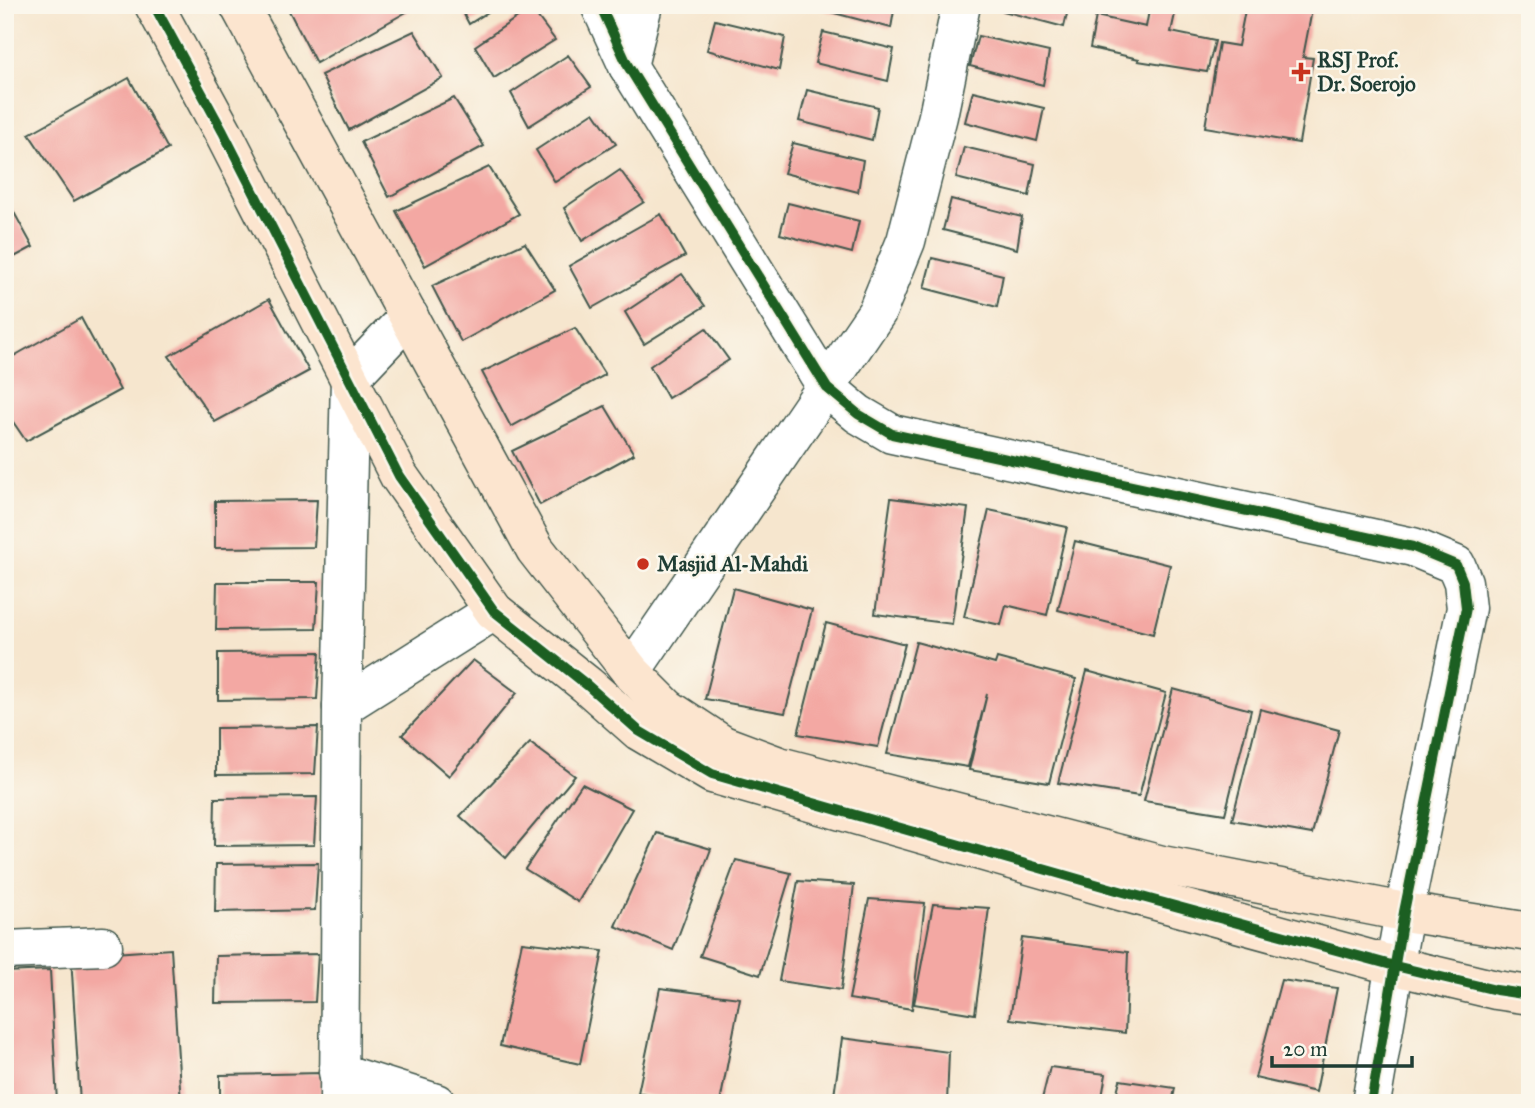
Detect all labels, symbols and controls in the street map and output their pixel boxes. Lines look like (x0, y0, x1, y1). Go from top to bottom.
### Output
place label: RSJ Prof. Dr. Soerojo (1317, 47, 1416, 97)
marker: RSJ Prof. Dr. Soerojo (1291, 62, 1311, 82)
place label: Masjid Al-Mahdi (657, 551, 808, 577)
marker: Masjid Al-Mahdi (635, 556, 651, 572)
scale bar (1272, 1024, 1412, 1068)
text: 20 m (1283, 1036, 1328, 1062)

